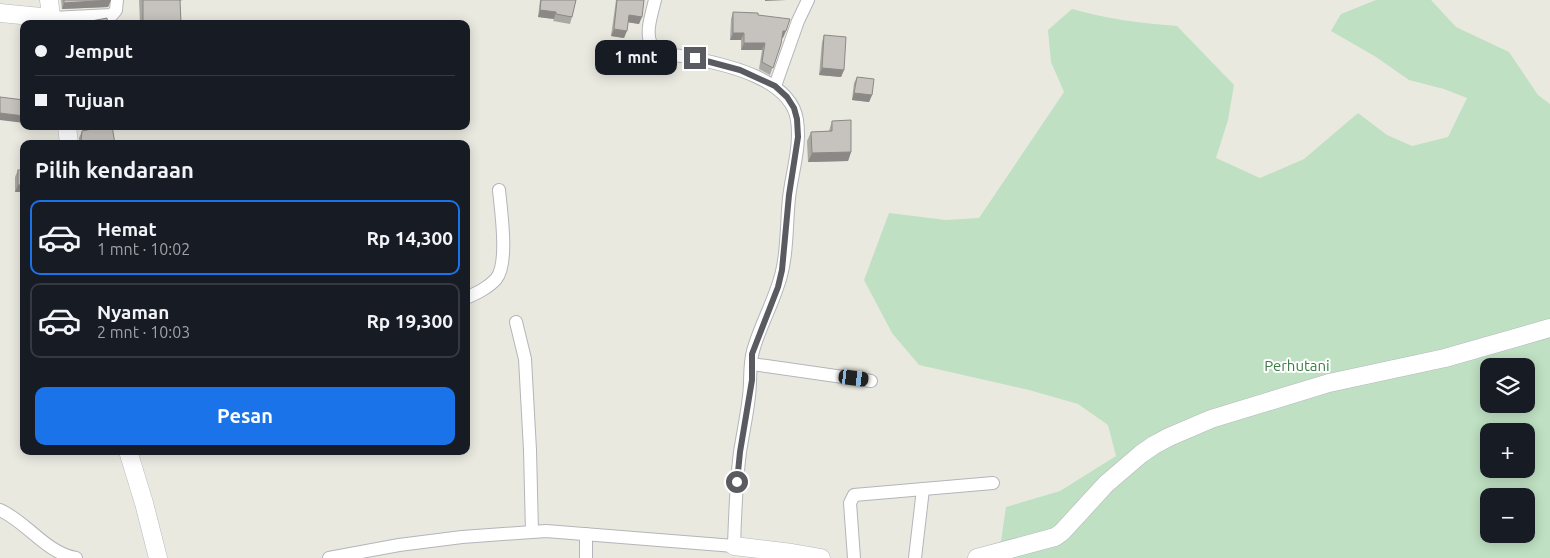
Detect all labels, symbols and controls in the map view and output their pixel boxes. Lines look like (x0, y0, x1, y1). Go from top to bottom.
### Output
text: Jemput (65, 40, 133, 62)
callout: 1 mnt (595, 40, 678, 76)
route end (684, 47, 706, 69)
text: 1 mnt (615, 48, 657, 66)
text: Tujuan (65, 89, 125, 111)
text: Pilih kendaraan (35, 157, 194, 182)
icon: car (37, 215, 82, 260)
text: Hemat (97, 218, 157, 240)
text: Rp 14,300 (366, 227, 453, 249)
text: 1 mnt · 10:02 (97, 240, 190, 258)
icon: car (37, 298, 82, 343)
text: Nyaman (97, 301, 169, 323)
text: Rp 19,300 (366, 310, 453, 332)
text: 2 mnt · 10:03 (97, 323, 190, 341)
park label: Perhutani (1264, 357, 1330, 374)
map controls (1480, 358, 1535, 543)
button: layers (1480, 358, 1535, 413)
car (838, 369, 869, 387)
button: Pesan (35, 387, 455, 445)
button: + (1480, 423, 1535, 478)
route start (726, 471, 748, 493)
button: − (1480, 488, 1535, 543)

